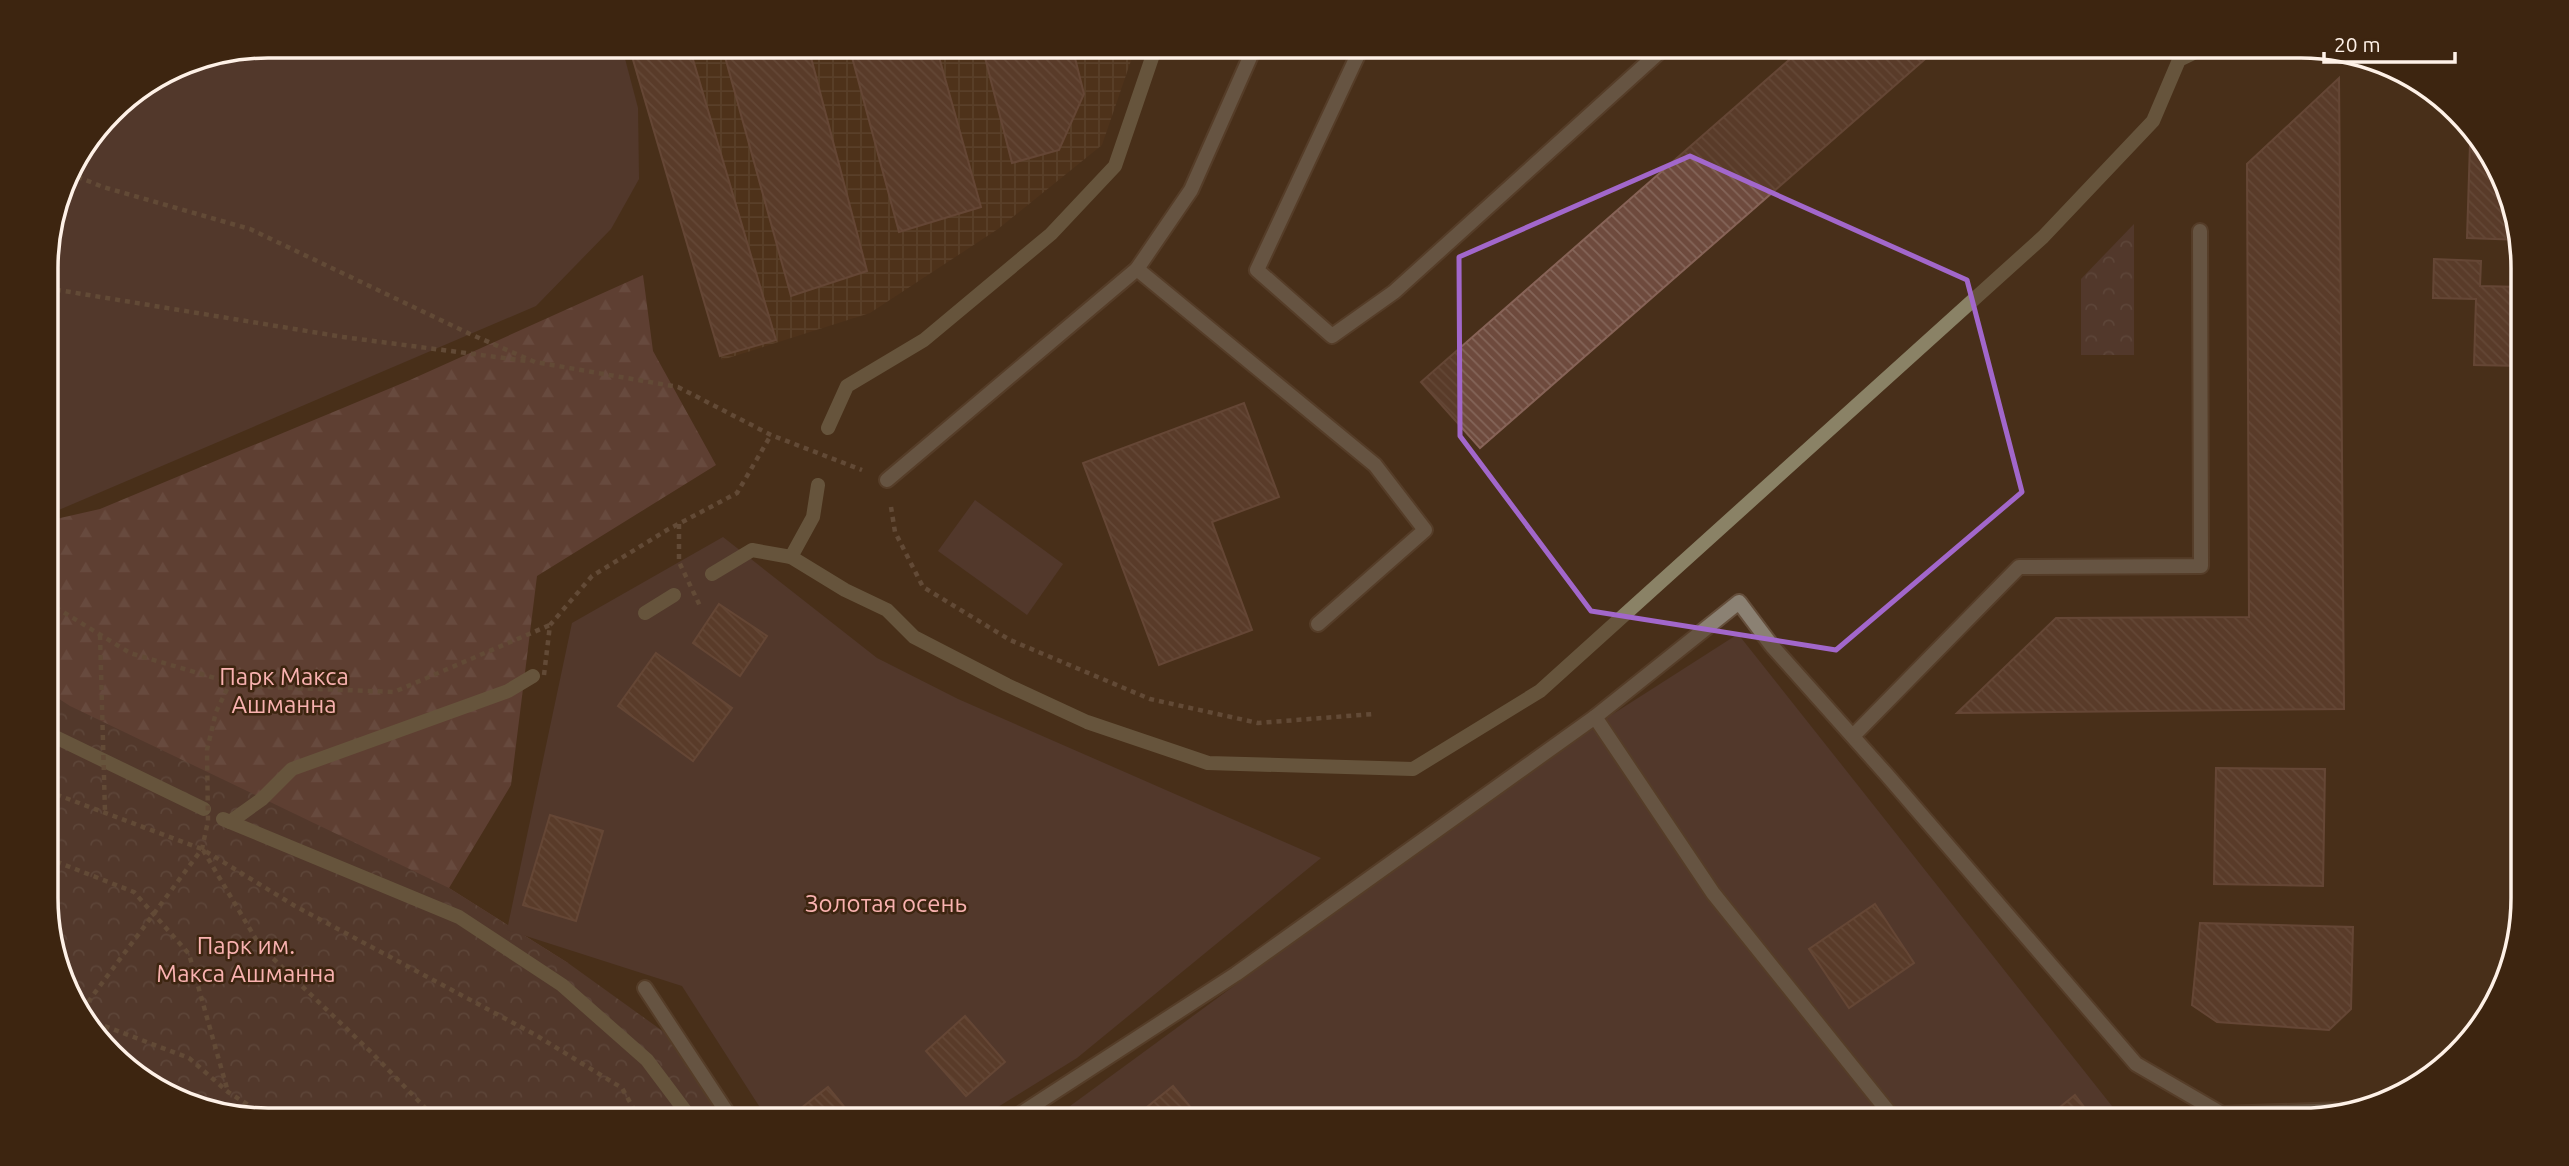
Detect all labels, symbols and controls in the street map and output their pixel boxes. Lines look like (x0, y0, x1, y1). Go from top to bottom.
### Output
scale bar (2324, 21, 2455, 65)
text: 20 m (2334, 32, 2381, 56)
park label: Парк Макса Ашманна (219, 663, 349, 718)
park label: Золотая осень (805, 890, 967, 917)
park label: Парк им. Макса Ашманна (156, 932, 336, 987)

